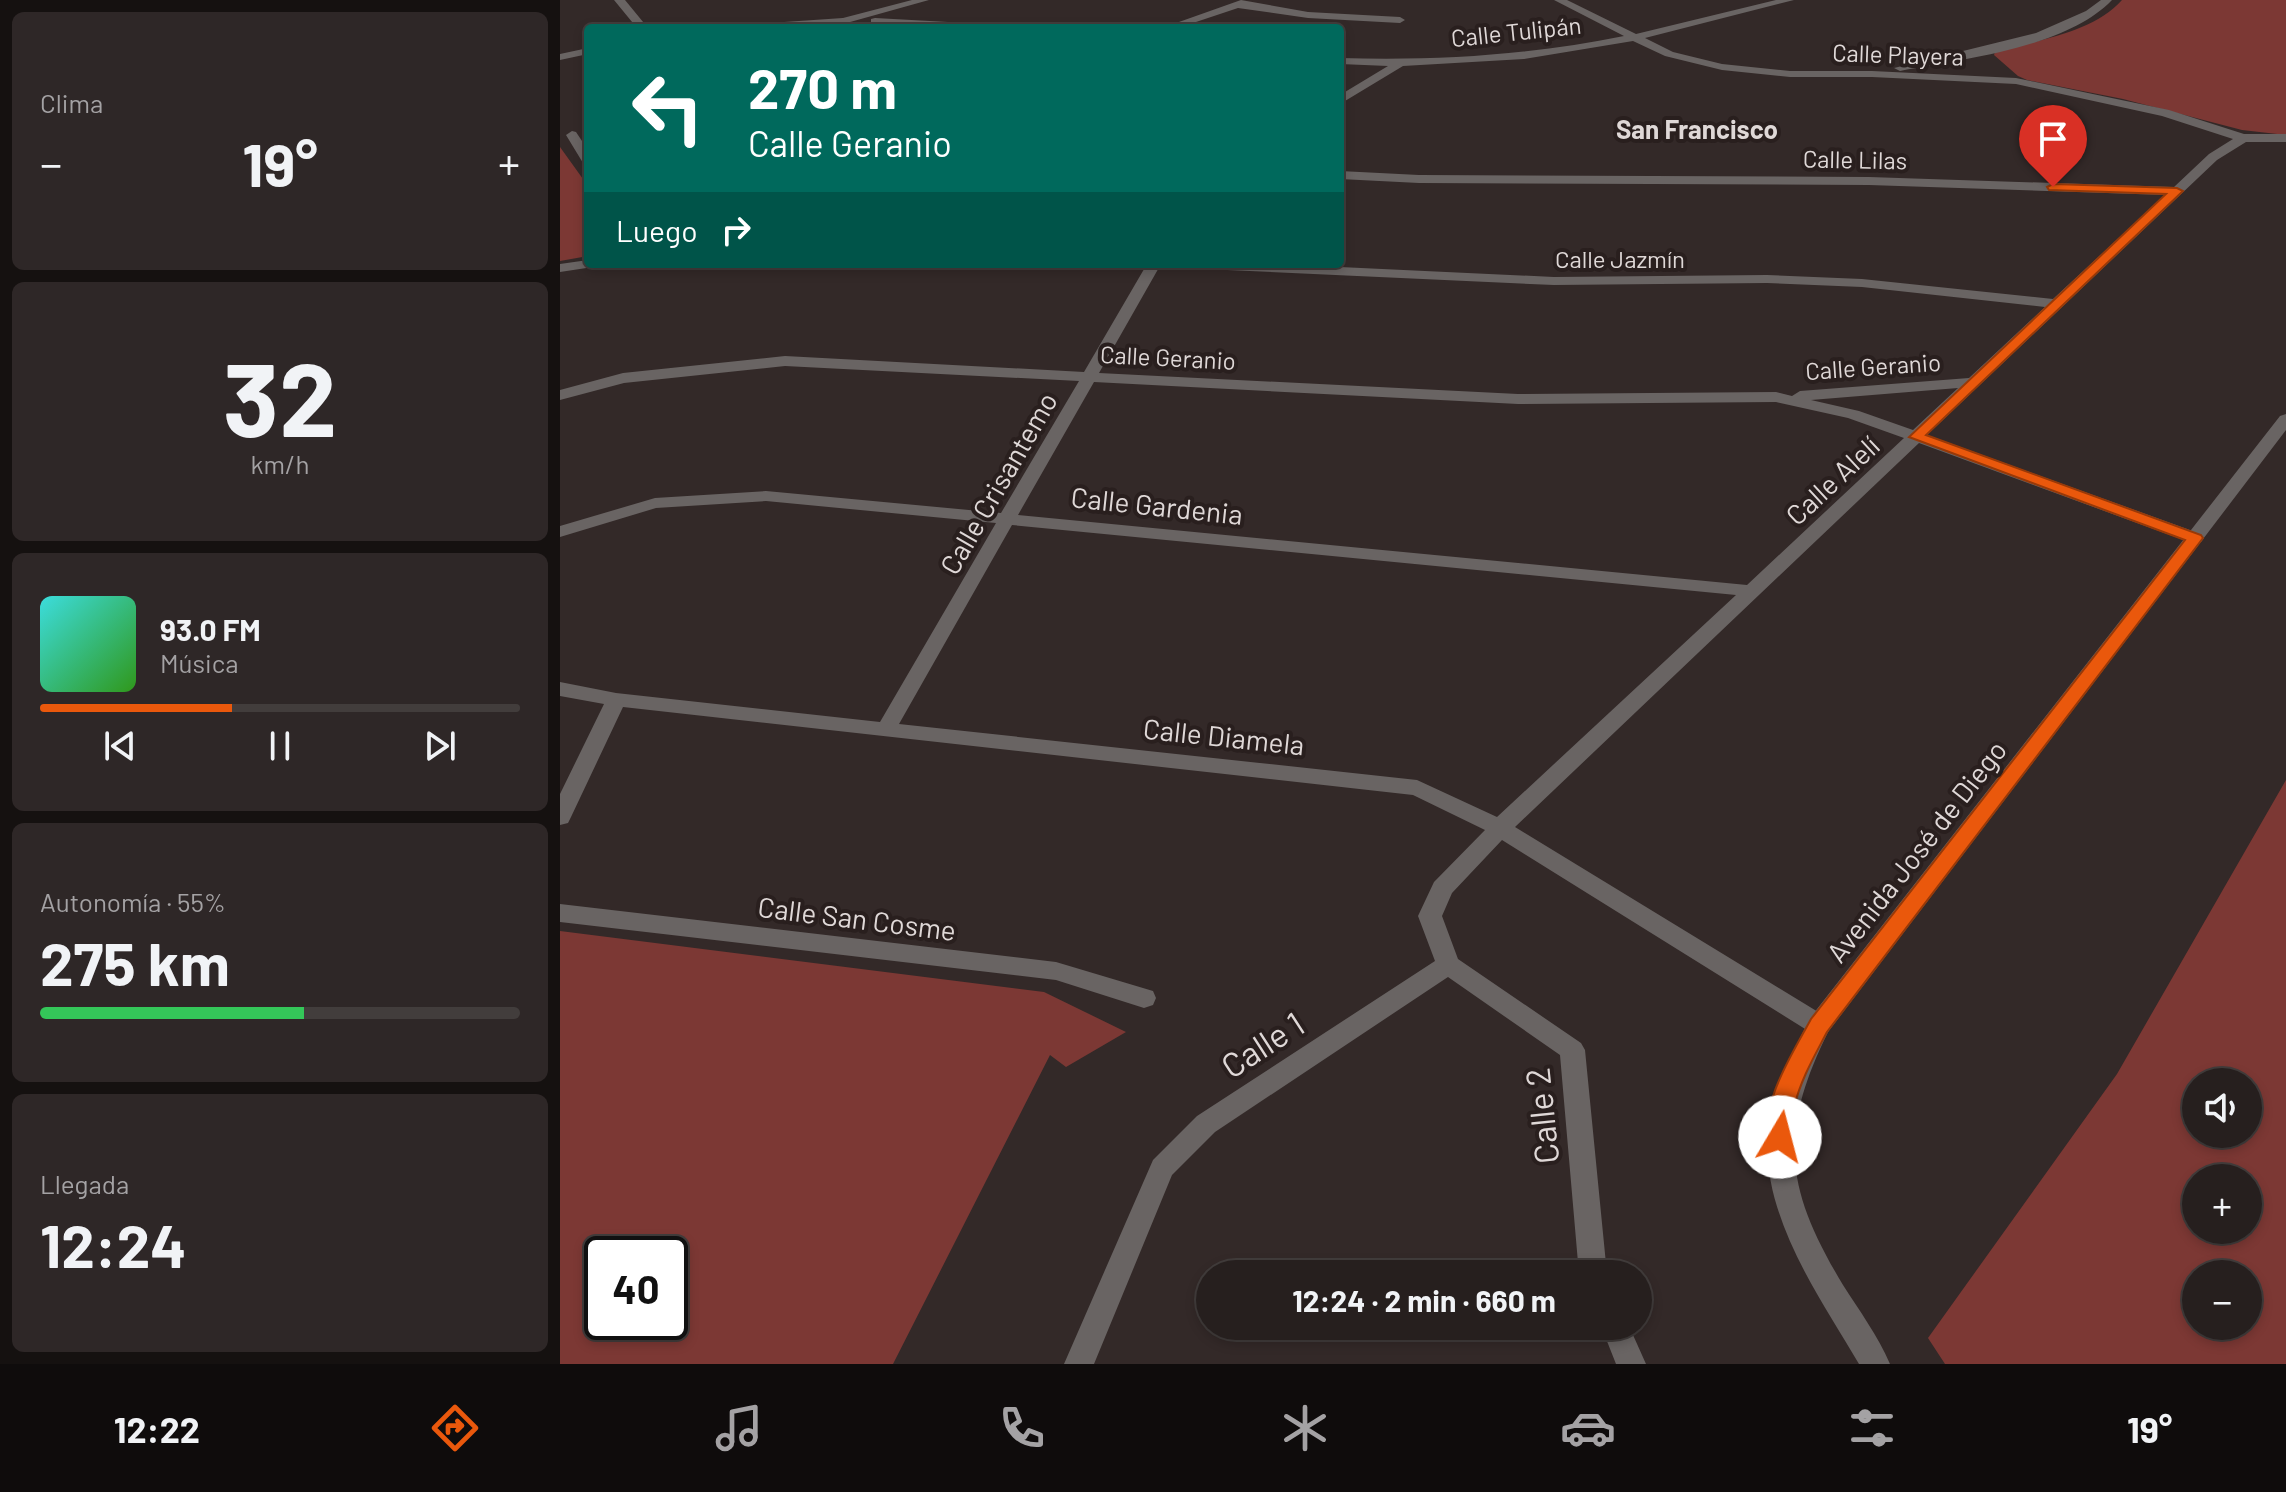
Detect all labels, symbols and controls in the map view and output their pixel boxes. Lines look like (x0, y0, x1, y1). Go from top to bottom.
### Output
street label: Calle Tulipán (1449, 10, 1583, 52)
street label: Calle Playera (1832, 37, 1964, 71)
text: 270 m (748, 53, 897, 120)
icon: left (616, 56, 720, 160)
text: Clima (40, 87, 103, 118)
pin (2019, 105, 2087, 187)
district label: San Francisco (1616, 113, 1778, 144)
icon: arrive (2031, 117, 2075, 161)
text: Calle Geranio (748, 121, 952, 164)
text: 19° (242, 127, 318, 199)
text: − (40, 136, 62, 189)
text: + (498, 136, 520, 189)
street label: Calle Lilas (1803, 144, 1907, 174)
icon: right (714, 208, 758, 252)
text: Luego (616, 212, 698, 248)
street label: Calle Jazmín (1555, 244, 1685, 273)
text: 32 (223, 333, 337, 458)
street label: Calle Geranio (1099, 339, 1237, 375)
street label: Calle Geranio (1804, 347, 1942, 385)
street label: Calle Crisantemo (932, 386, 1064, 580)
street label: Calle Alelí (1778, 428, 1886, 532)
text: km/h (251, 448, 309, 479)
street label: Calle Gardenia (1069, 479, 1245, 531)
text: 93.0 FM (160, 611, 261, 647)
text: Música (160, 647, 239, 678)
street label: Calle Diamela (1142, 711, 1306, 761)
icon: previous (98, 724, 142, 768)
icon: pause (258, 724, 302, 768)
icon: next (418, 724, 462, 768)
street label: Avenida José de Diego (1819, 733, 2013, 969)
text: Autonomía · 55% (40, 886, 226, 917)
street label: Calle San Cosme (756, 889, 958, 947)
text: 275 km (40, 926, 230, 998)
street label: Calle 1 (1213, 1002, 1311, 1086)
street label: Calle 2 (1516, 1066, 1566, 1166)
map controls (2182, 1068, 2262, 1340)
button: sound (2182, 1068, 2262, 1148)
position arrow (1738, 1095, 1822, 1179)
button: + (2182, 1164, 2262, 1244)
text: Llegada (40, 1168, 129, 1199)
text: 12:24 (40, 1208, 187, 1280)
speed limit sign: 40 (584, 1236, 688, 1340)
button: − (2182, 1260, 2262, 1340)
text: 12:24 · 2 min · 660 m (1292, 1282, 1556, 1318)
icon: directions (427, 1400, 483, 1456)
icon: music (711, 1400, 767, 1456)
icon: phone (994, 1400, 1050, 1456)
icon: climate (1277, 1400, 1333, 1456)
icon: car (1560, 1400, 1616, 1456)
icon: filters (1844, 1400, 1900, 1456)
text: 12:22 (114, 1407, 200, 1450)
text: 19° (2127, 1407, 2172, 1450)

